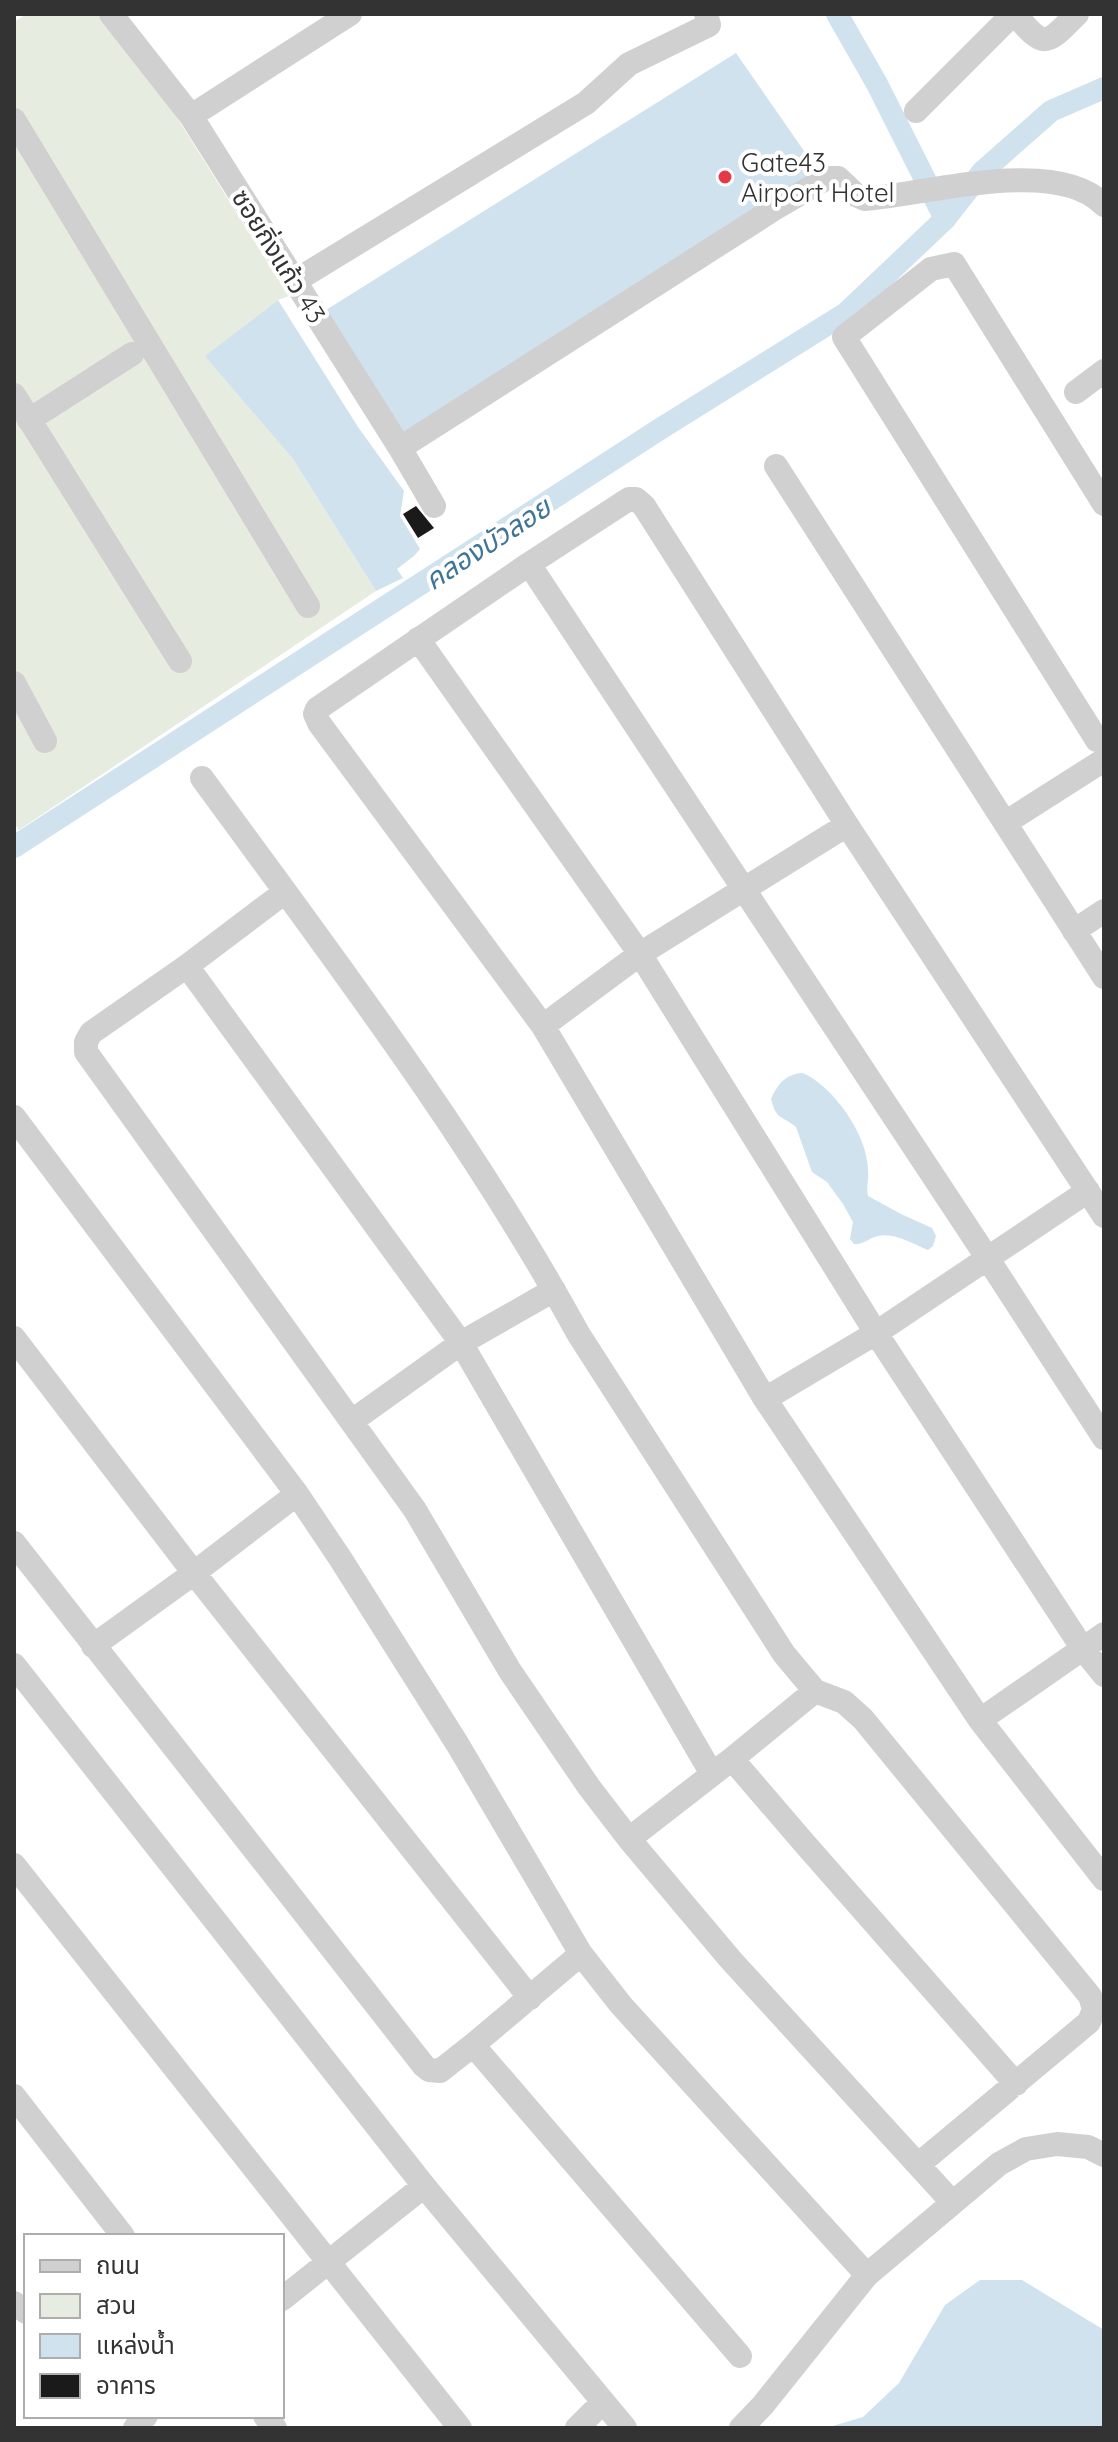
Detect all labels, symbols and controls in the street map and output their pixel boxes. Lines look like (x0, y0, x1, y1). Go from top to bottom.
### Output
place label: Gate43 Airport Hotel (741, 146, 895, 209)
marker: Gate43 Airport Hotel (716, 168, 734, 186)
street label: ซอยกิ่งแก้ว 43 (225, 183, 333, 329)
water label: คลองบัวลอย (417, 488, 559, 597)
legend (24, 2234, 284, 2418)
text: ถนน (96, 2250, 140, 2280)
text: สวน (96, 2290, 136, 2320)
text: แหล่งน้ำ (96, 2329, 175, 2360)
text: อาคาร (96, 2370, 156, 2400)

